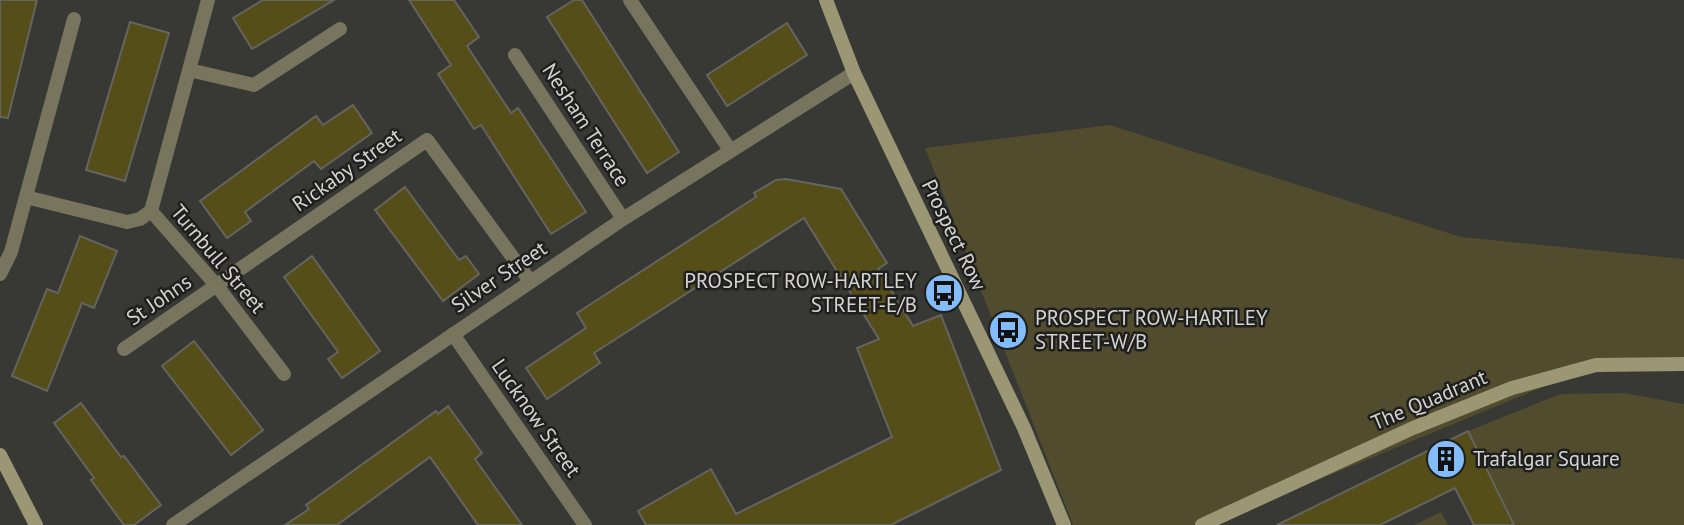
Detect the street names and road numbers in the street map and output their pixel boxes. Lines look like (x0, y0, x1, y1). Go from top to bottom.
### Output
street label: Nesham Terrace (537, 58, 636, 191)
street label: Rickaby Street (287, 122, 407, 217)
street label: Prospect Row (916, 175, 993, 295)
street label: Turnbull Street (165, 199, 272, 319)
street label: Silver Street (446, 235, 552, 318)
street label: St Johns (121, 268, 197, 331)
street label: Lucknow Street (486, 353, 587, 482)
street label: The Quadrant (1367, 363, 1491, 436)

